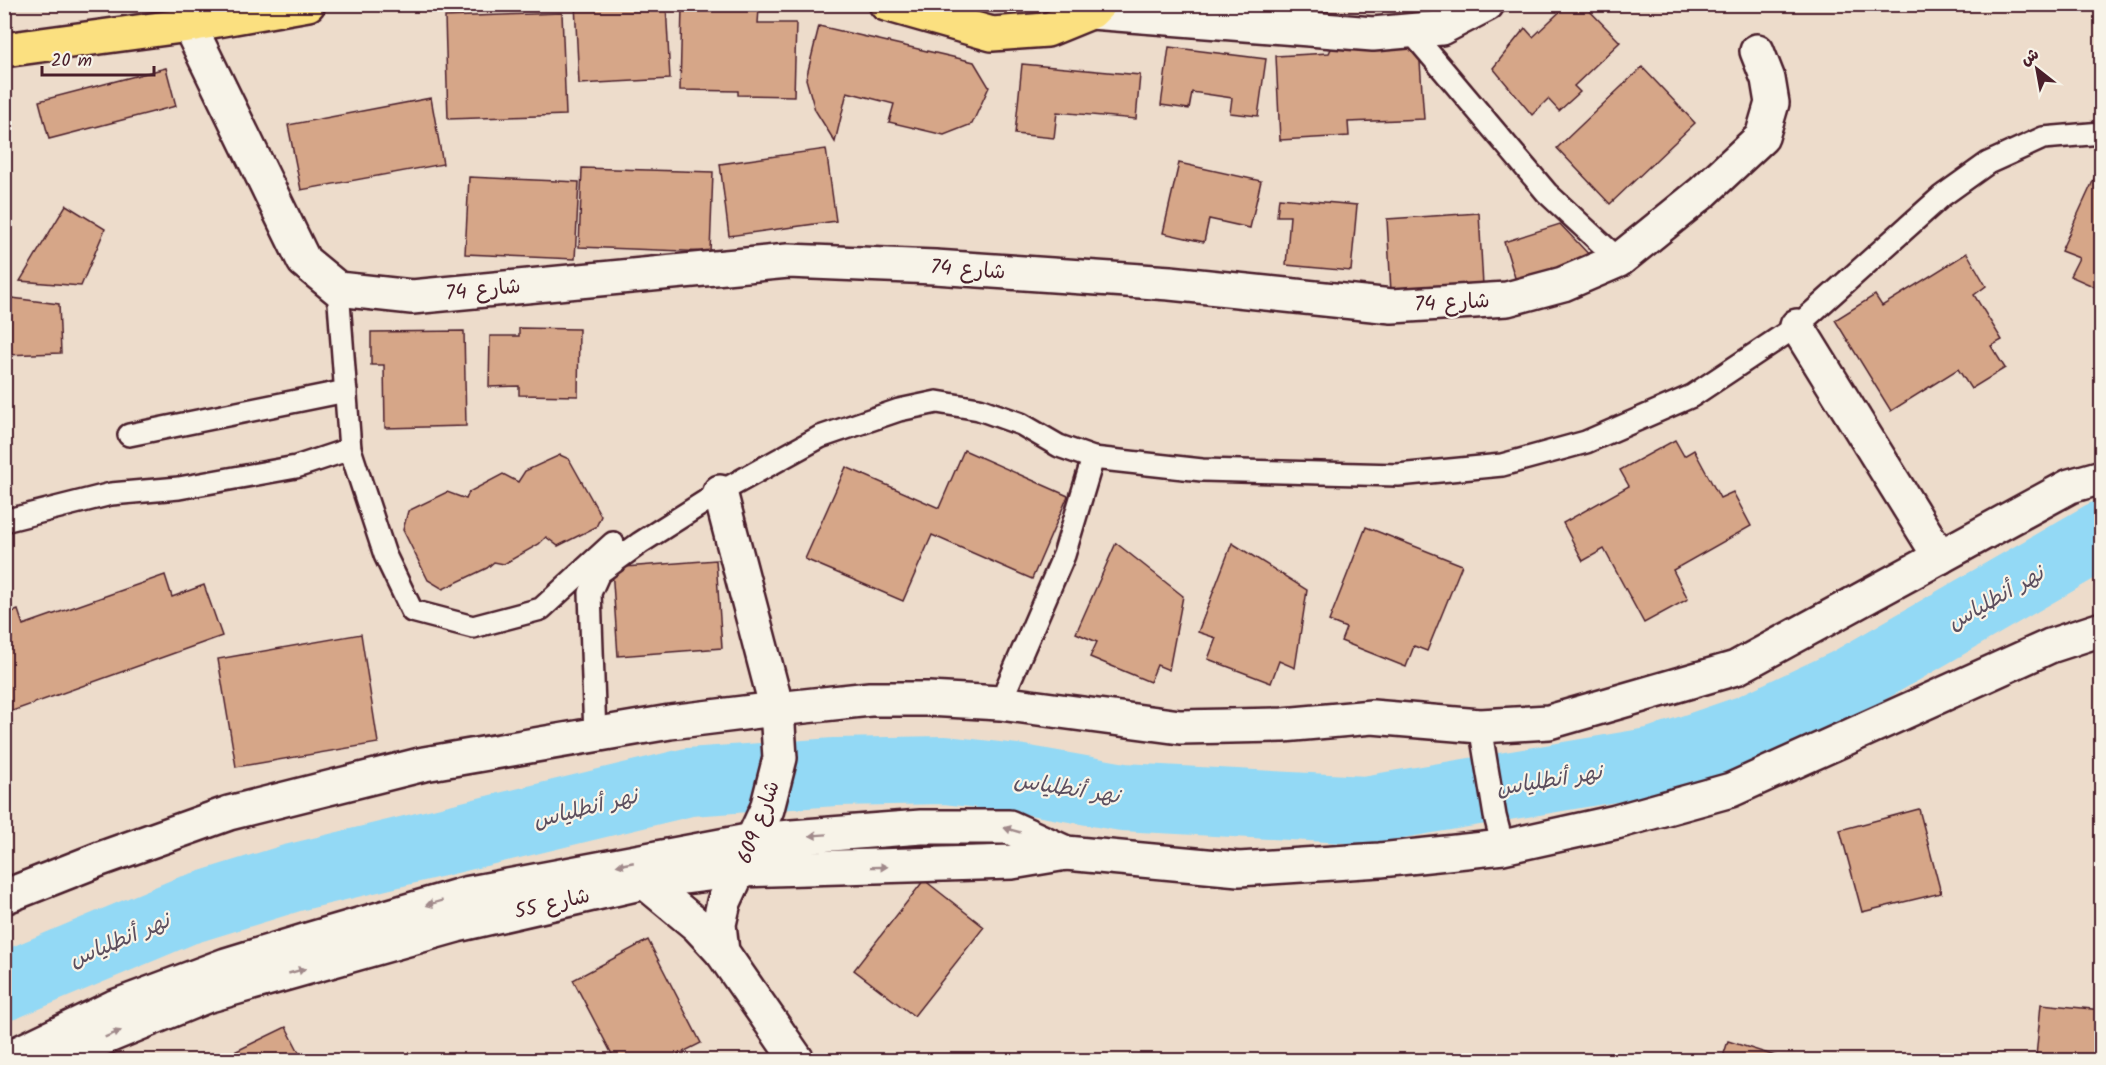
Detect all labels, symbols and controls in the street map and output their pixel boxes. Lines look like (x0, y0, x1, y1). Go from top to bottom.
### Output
scale bar (42, 39, 154, 77)
north arrow (2007, 39, 2067, 99)
text: ش (2016, 42, 2044, 73)
text: 20 m (51, 47, 92, 76)
street label: شارع 74 (929, 251, 1007, 290)
street label: شارع 74 (444, 270, 522, 311)
street label: شارع 74 (1414, 285, 1490, 322)
water label: نهر أنطلياس (1941, 556, 2054, 641)
water label: نهر أنطلياس (1494, 755, 1608, 807)
water label: نهر أنطلياس (1011, 764, 1125, 816)
street label: شارع 609 (729, 776, 790, 869)
water label: نهر أنطلياس (530, 779, 644, 839)
one-way arrow (1003, 825, 1021, 834)
one-way arrow (808, 830, 827, 840)
one-way arrow (616, 860, 635, 869)
one-way arrow (869, 862, 888, 872)
street label: شارع 55 (511, 880, 593, 929)
one-way arrow (425, 899, 443, 908)
water label: نهر أنطلياس (64, 903, 178, 978)
one-way arrow (288, 966, 306, 975)
one-way arrow (104, 1029, 122, 1039)

